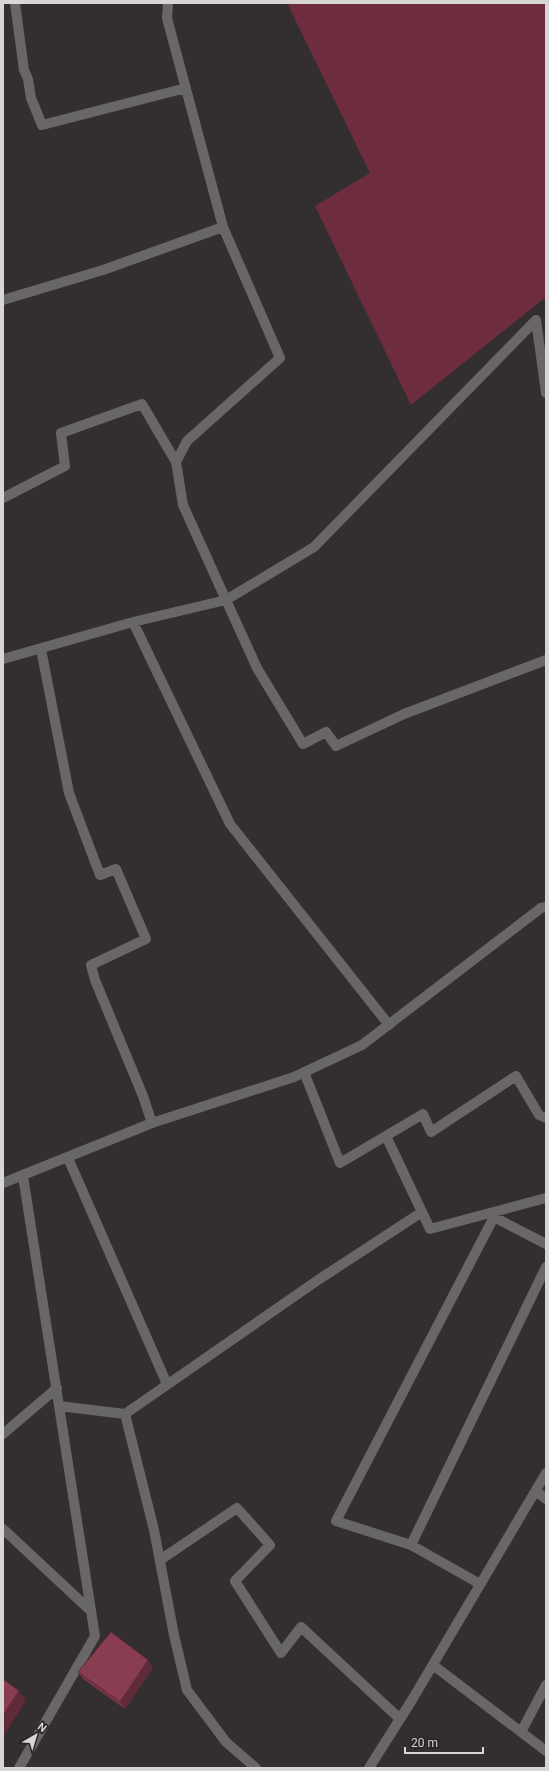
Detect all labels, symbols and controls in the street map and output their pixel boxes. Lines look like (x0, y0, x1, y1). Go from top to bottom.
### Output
north arrow (16, 1715, 56, 1755)
text: N (35, 1720, 49, 1735)
scale bar (405, 1729, 483, 1755)
text: 20 m (411, 1736, 438, 1750)

